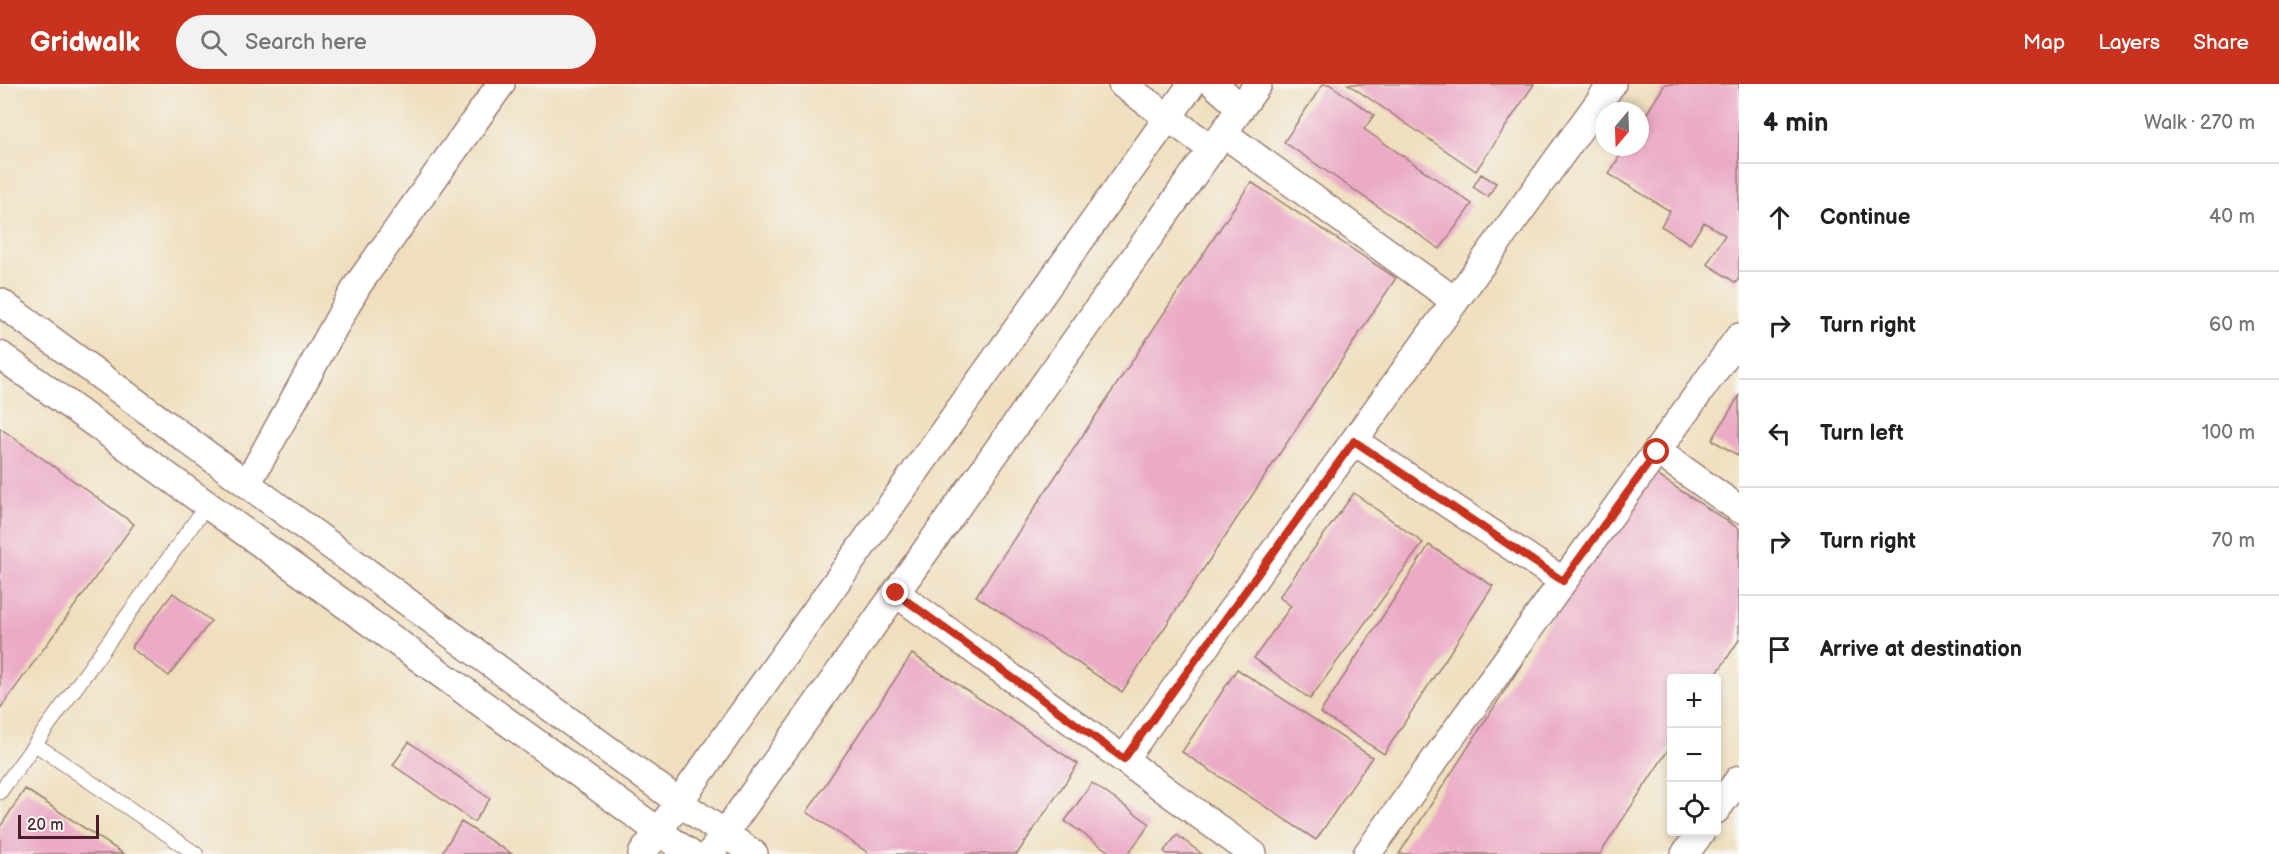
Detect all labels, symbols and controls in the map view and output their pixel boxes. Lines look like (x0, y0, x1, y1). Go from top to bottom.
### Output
search box (176, 15, 596, 69)
text: Gridwalk (30, 26, 140, 59)
icon: search (197, 26, 230, 59)
text: Search here (245, 29, 367, 56)
text: Map (2023, 30, 2065, 55)
text: Layers (2098, 30, 2160, 55)
text: Share (2193, 30, 2249, 55)
north arrow (1595, 102, 1649, 156)
text: 4 min (1763, 108, 1828, 139)
text: Walk · 270 m (2144, 111, 2255, 135)
icon: ahead (1763, 201, 1796, 234)
text: Continue (1820, 204, 1910, 231)
text: 40 m (2209, 205, 2255, 229)
icon: right (1763, 309, 1796, 342)
text: Turn right (1820, 312, 1916, 339)
text: 60 m (2209, 313, 2255, 337)
icon: left (1763, 417, 1796, 450)
text: Turn left (1820, 420, 1904, 447)
text: 100 m (2202, 421, 2255, 445)
route start (1643, 438, 1669, 464)
icon: right (1763, 525, 1796, 558)
text: Turn right (1820, 528, 1916, 555)
text: 70 m (2211, 529, 2255, 553)
route end (882, 579, 908, 605)
icon: arrive (1763, 633, 1796, 666)
text: Arrive at destination (1820, 636, 2022, 663)
map controls (1667, 674, 1721, 836)
button: + (1667, 674, 1721, 728)
button: − (1667, 728, 1721, 782)
button: locate (1667, 782, 1721, 836)
scale bar (18, 812, 99, 840)
text: 20 m (27, 816, 63, 835)

